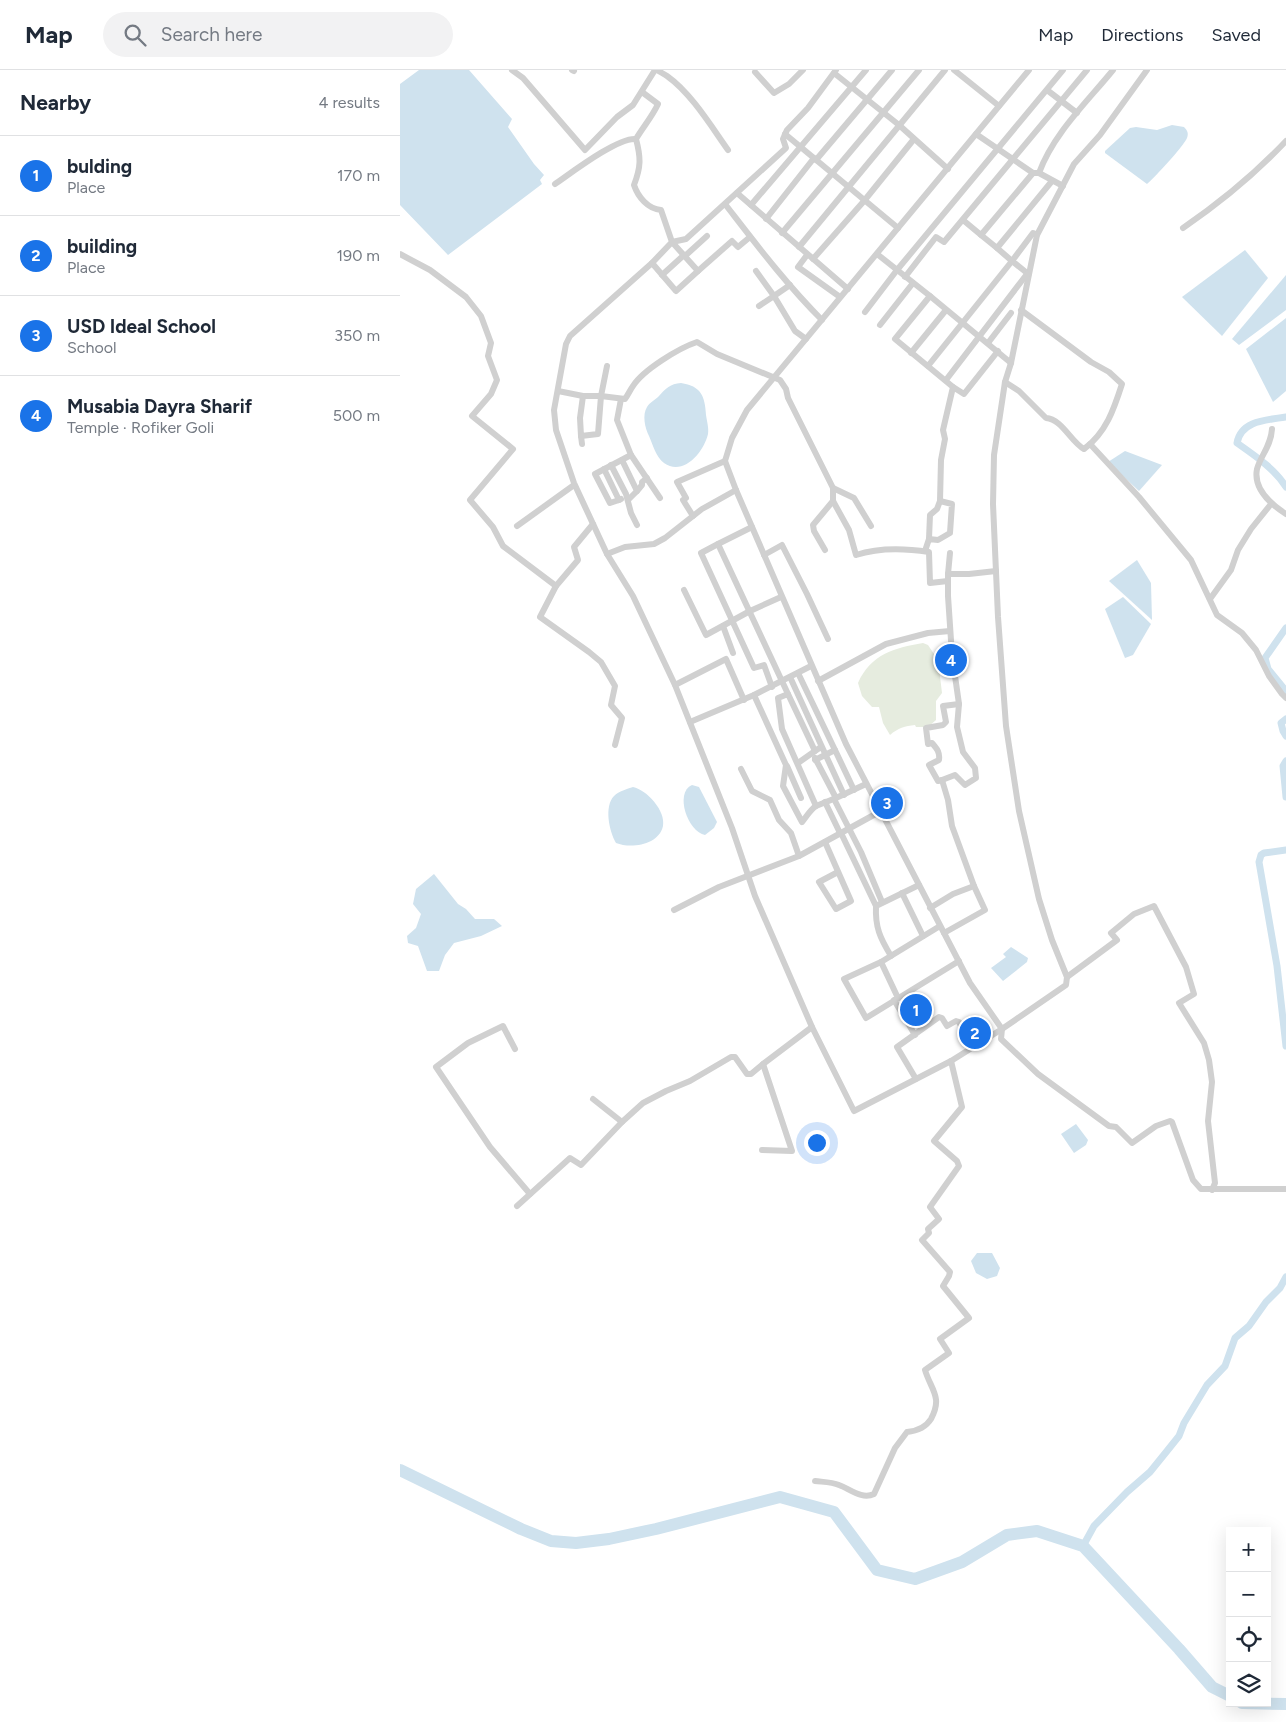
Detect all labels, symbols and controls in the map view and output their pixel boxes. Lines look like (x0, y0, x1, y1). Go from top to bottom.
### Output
search box (103, 12, 453, 57)
text: Map (25, 20, 73, 49)
icon: search (121, 21, 149, 49)
text: Search here (161, 23, 262, 46)
text: Map (1038, 24, 1073, 46)
text: Directions (1101, 24, 1183, 46)
text: Saved (1211, 24, 1261, 46)
text: Nearby (20, 90, 91, 115)
text: 4 results (319, 93, 380, 112)
text: bulding (67, 155, 132, 178)
text: 1 (33, 166, 39, 185)
text: 170 m (337, 166, 380, 185)
text: Place (67, 178, 105, 197)
text: building (67, 235, 137, 258)
text: 2 (31, 246, 41, 265)
text: 190 m (337, 246, 380, 265)
text: Place (67, 258, 105, 277)
text: USD Ideal School (67, 315, 216, 338)
text: 3 (32, 326, 40, 345)
text: 350 m (334, 326, 380, 345)
text: School (67, 338, 117, 357)
text: Musabia Dayra Sharif (67, 395, 252, 418)
text: 4 (31, 406, 41, 425)
text: 500 m (333, 406, 380, 425)
text: Temple · Rofiker Goli (67, 418, 214, 437)
pin: 4 (935, 641, 967, 679)
pin: 3 (871, 784, 903, 822)
pin: 1 (900, 991, 932, 1029)
pin: 2 (959, 1014, 991, 1052)
your location (804, 1130, 830, 1156)
map controls (1226, 1527, 1271, 1707)
button: + (1226, 1527, 1271, 1572)
button: − (1226, 1572, 1271, 1617)
button: locate (1226, 1617, 1271, 1662)
button: layers (1226, 1662, 1271, 1707)

